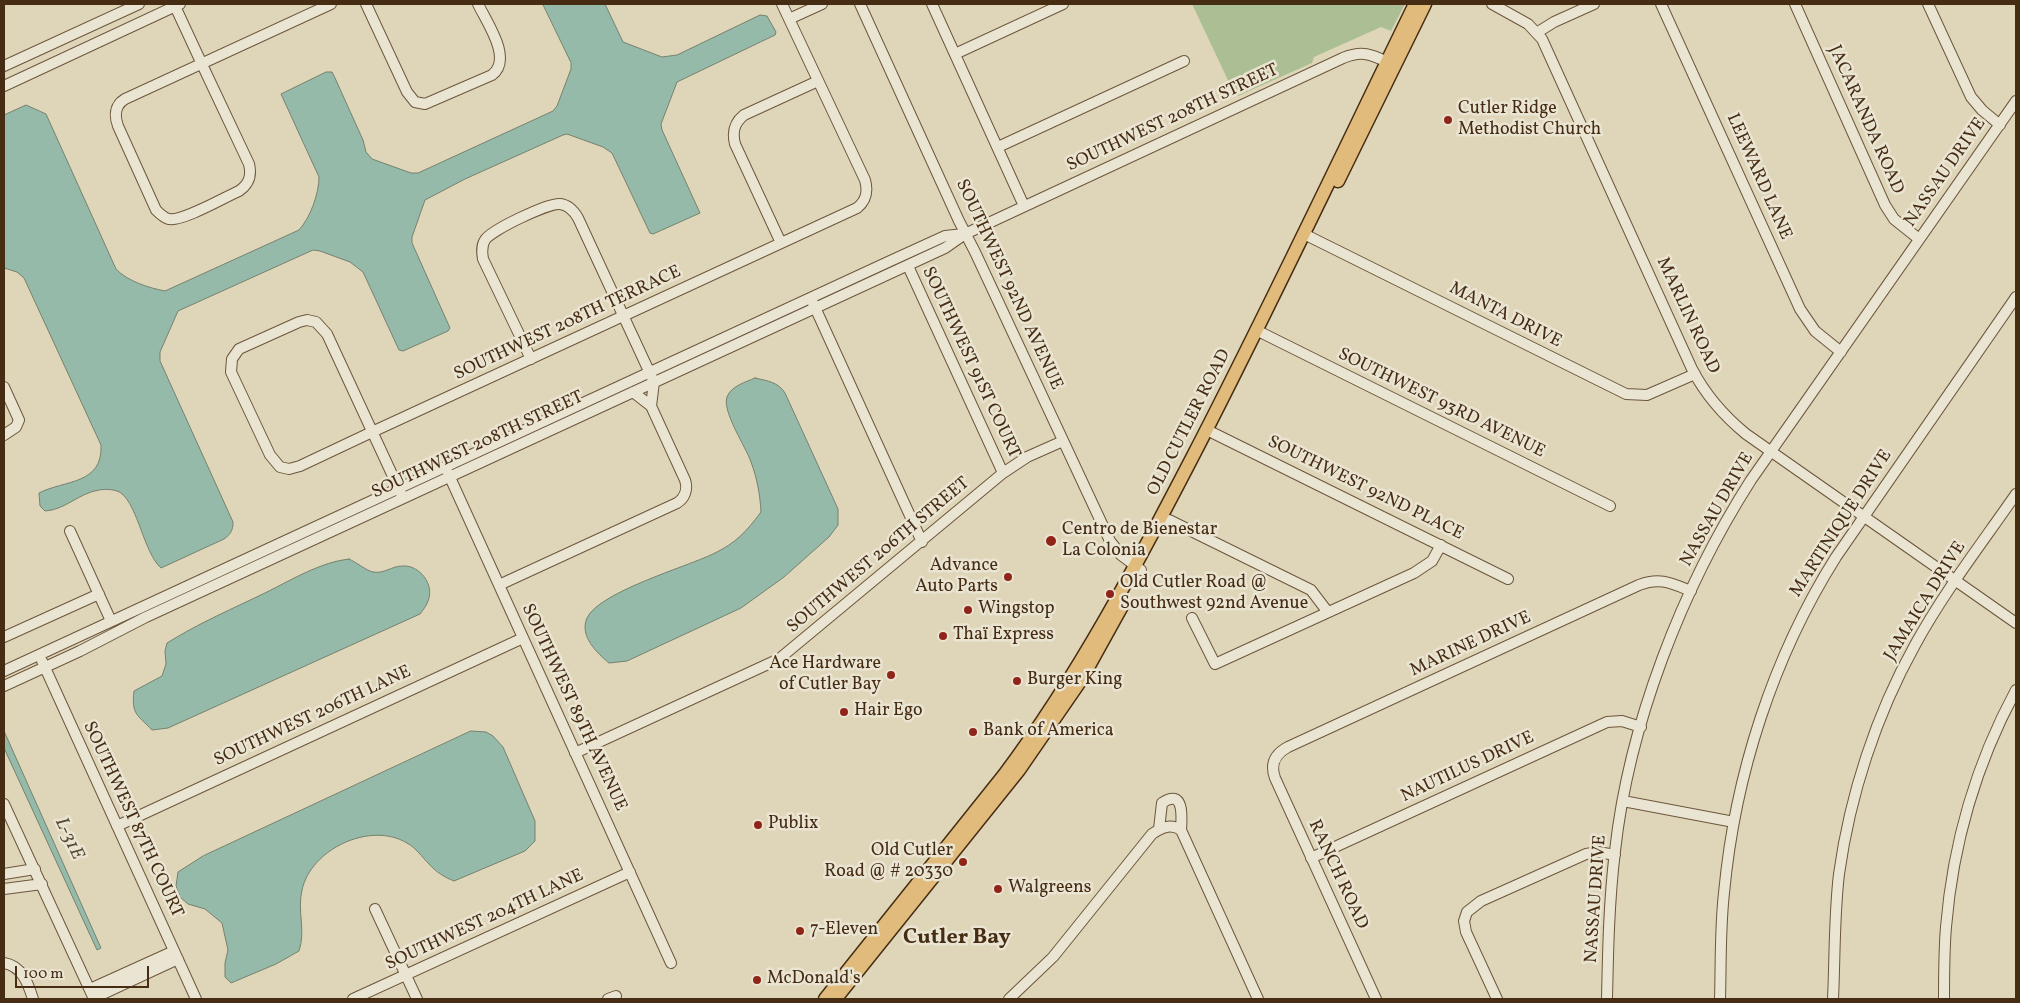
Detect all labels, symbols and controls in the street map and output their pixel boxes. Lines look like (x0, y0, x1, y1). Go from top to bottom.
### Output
street label: JACARANDA ROAD (1822, 42, 1908, 198)
street label: SOUTHWEST 208TH STREET (1064, 60, 1282, 178)
place label: Cutler Ridge Methodist Church (1458, 99, 1601, 142)
street label: LEEWARD LANE (1720, 110, 1796, 244)
marker: Cutler Ridge Methodist Church (1442, 114, 1454, 126)
street label: NASSAU DRIVE (1900, 114, 1992, 232)
street label: SOUTHWEST 92ND AVENUE (950, 176, 1066, 394)
street label: MARLIN ROAD (1651, 254, 1723, 378)
street label: SOUTHWEST 208TH TERRACE (451, 262, 685, 386)
street label: SOUTHWEST 91ST COURT (916, 264, 1024, 462)
street label: MANTA DRIVE (1445, 278, 1565, 354)
street label: SOUTHWEST 93RD AVENUE (1334, 344, 1548, 464)
street label: OLD CUTLER ROAD (1144, 346, 1236, 500)
street label: SOUTHWEST 208TH STREET (369, 387, 587, 505)
street label: SOUTHWEST 92ND PLACE (1263, 432, 1467, 546)
street label: MARTINIQUE DRIVE (1786, 446, 1898, 602)
street label: NASSAU DRIVE (1677, 449, 1759, 571)
street label: SOUTHWEST 206TH STREET (783, 473, 975, 639)
place label: Centro de Bienestar La Colonia (1062, 520, 1217, 562)
marker: Centro de Bienestar La Colonia (1044, 534, 1058, 548)
street label: JAMAICA DRIVE (1881, 538, 1971, 666)
place label: Advance Auto Parts (915, 556, 998, 598)
marker: Advance Auto Parts (1002, 571, 1014, 583)
place label: Old Cutler Road @ Southwest 92nd Avenue (1120, 573, 1308, 616)
marker: Old Cutler Road @ Southwest 92nd Avenue (1104, 588, 1116, 600)
place label: Wingstop (978, 599, 1055, 621)
street label: SOUTHWEST 89TH AVENUE (515, 601, 631, 815)
marker: Wingstop (962, 604, 974, 616)
street label: MARINE DRIVE (1407, 608, 1535, 682)
place label: Thaï Express (953, 625, 1054, 647)
marker: Thaï Express (937, 630, 949, 642)
place label: Ace Hardware of Cutler Bay (769, 654, 881, 696)
street label: SOUTHWEST 206TH LANE (211, 662, 415, 772)
marker: Ace Hardware of Cutler Bay (885, 669, 897, 681)
place label: Burger King (1027, 670, 1122, 692)
marker: Burger King (1011, 675, 1023, 687)
place label: Hair Ego (854, 701, 923, 723)
marker: Hair Ego (838, 706, 850, 718)
street label: SOUTHWEST 87TH COURT (77, 719, 187, 921)
place label: Bank of America (983, 721, 1114, 743)
marker: Bank of America (967, 726, 979, 738)
street label: NAUTILUS DRIVE (1398, 728, 1538, 808)
water label: L-31E (48, 814, 88, 864)
place label: Publix (768, 814, 818, 836)
street label: RANCH ROAD (1302, 817, 1372, 933)
marker: Publix (752, 819, 764, 831)
street label: NASSAU DRIVE (1582, 834, 1612, 964)
place label: Old Cutler Road @ # 20330 (824, 841, 953, 884)
marker: Old Cutler Road @ # 20330 (957, 856, 969, 868)
street label: SOUTHWEST 204TH LANE (383, 866, 587, 976)
place label: Walgreens (1008, 878, 1091, 900)
marker: Walgreens (992, 883, 1004, 895)
place label: 7-Eleven (810, 920, 878, 942)
marker: 7-Eleven (794, 925, 806, 937)
district label: Cutler Bay (903, 926, 1011, 952)
scale bar (18, 956, 151, 988)
text: 100 m (23, 964, 63, 985)
place label: McDonald's (767, 969, 861, 991)
marker: McDonald's (751, 974, 763, 986)

